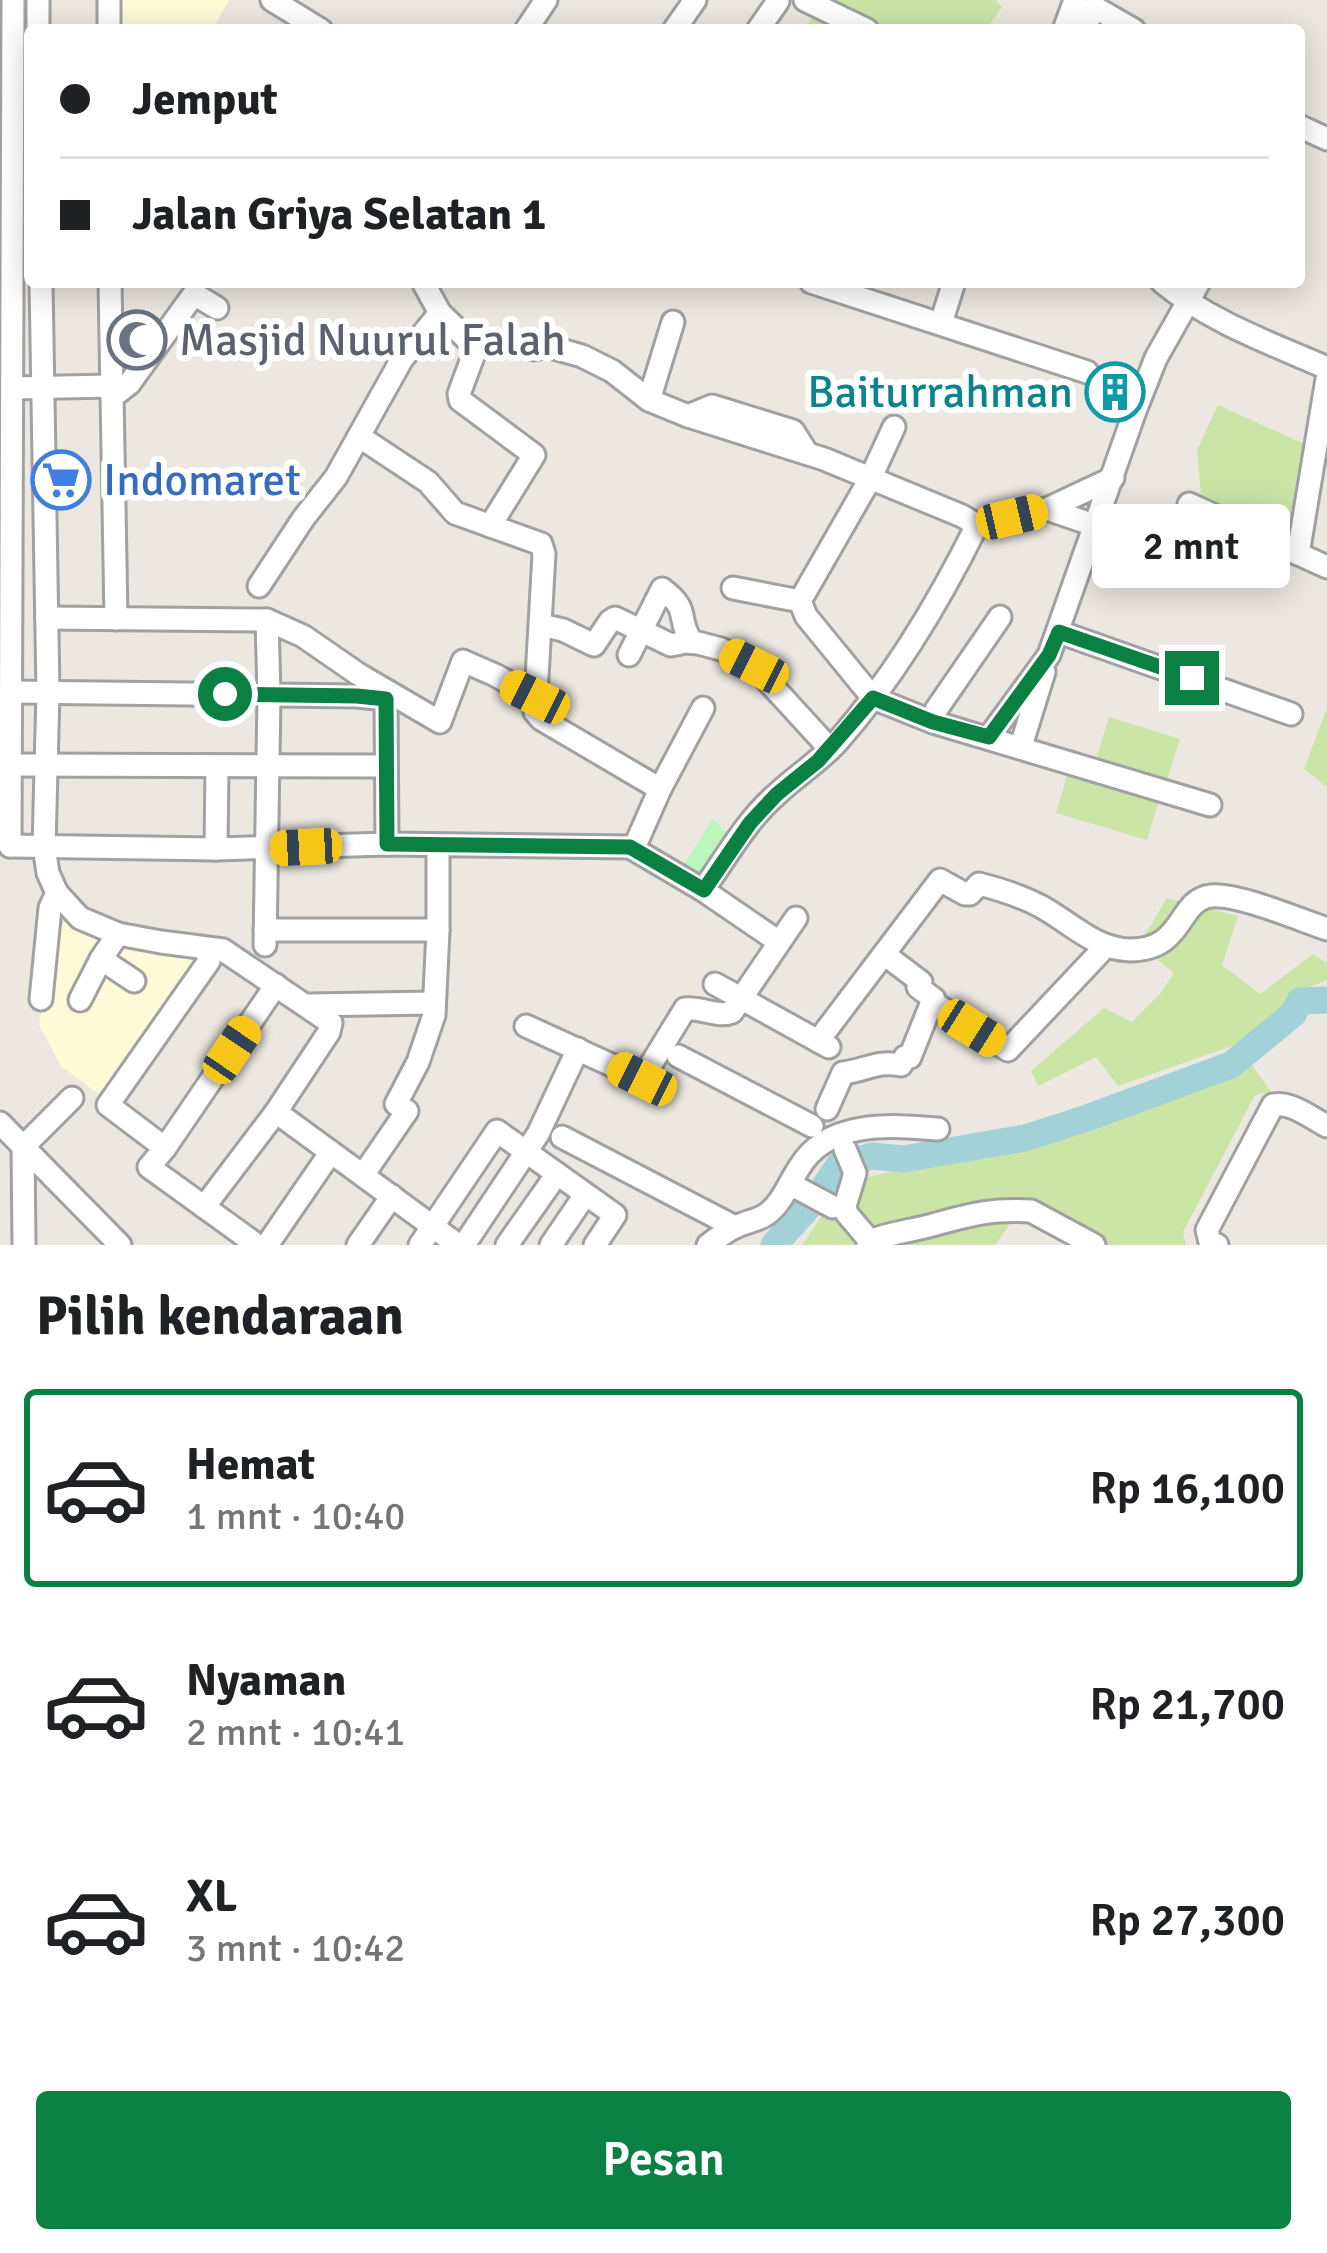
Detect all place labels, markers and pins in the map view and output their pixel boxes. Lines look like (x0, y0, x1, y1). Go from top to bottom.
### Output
mosque icon: Masjid Nuurul Falah (106, 309, 168, 371)
place label: Masjid Nuurul Falah (179, 313, 566, 368)
building icon: Baiturrahman (1084, 361, 1146, 423)
place label: Baiturrahman (807, 365, 1073, 420)
supermarket icon: Indomaret (30, 449, 92, 511)
place label: Indomaret (103, 453, 301, 508)

